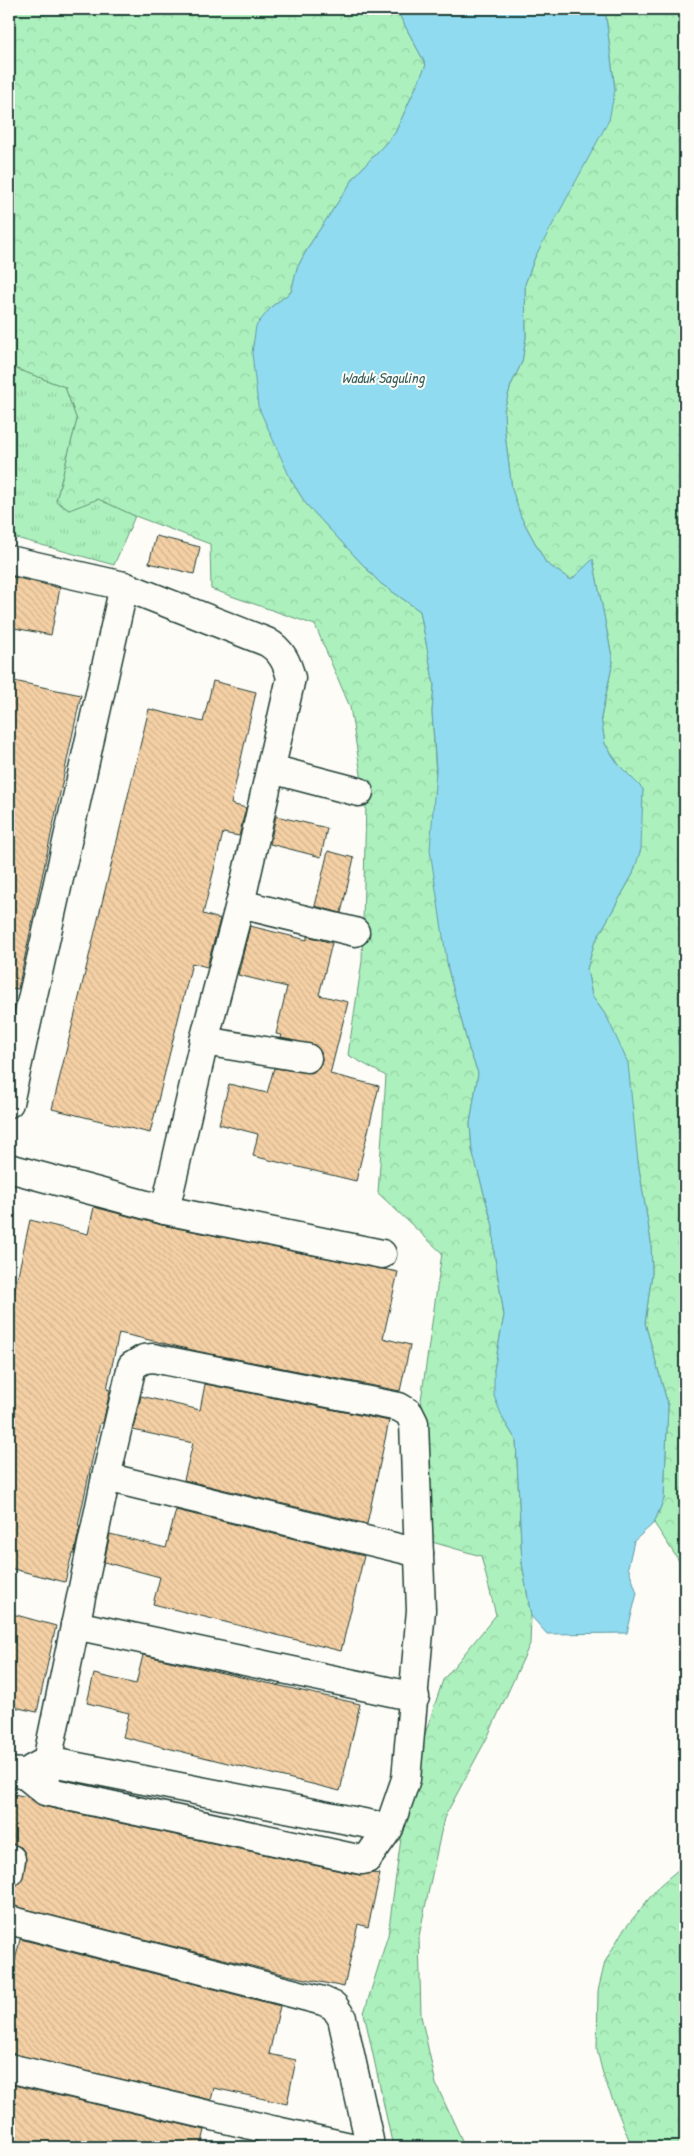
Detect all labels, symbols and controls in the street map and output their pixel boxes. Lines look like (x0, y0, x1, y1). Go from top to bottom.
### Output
water label: Waduk Saguling (342, 367, 426, 388)

